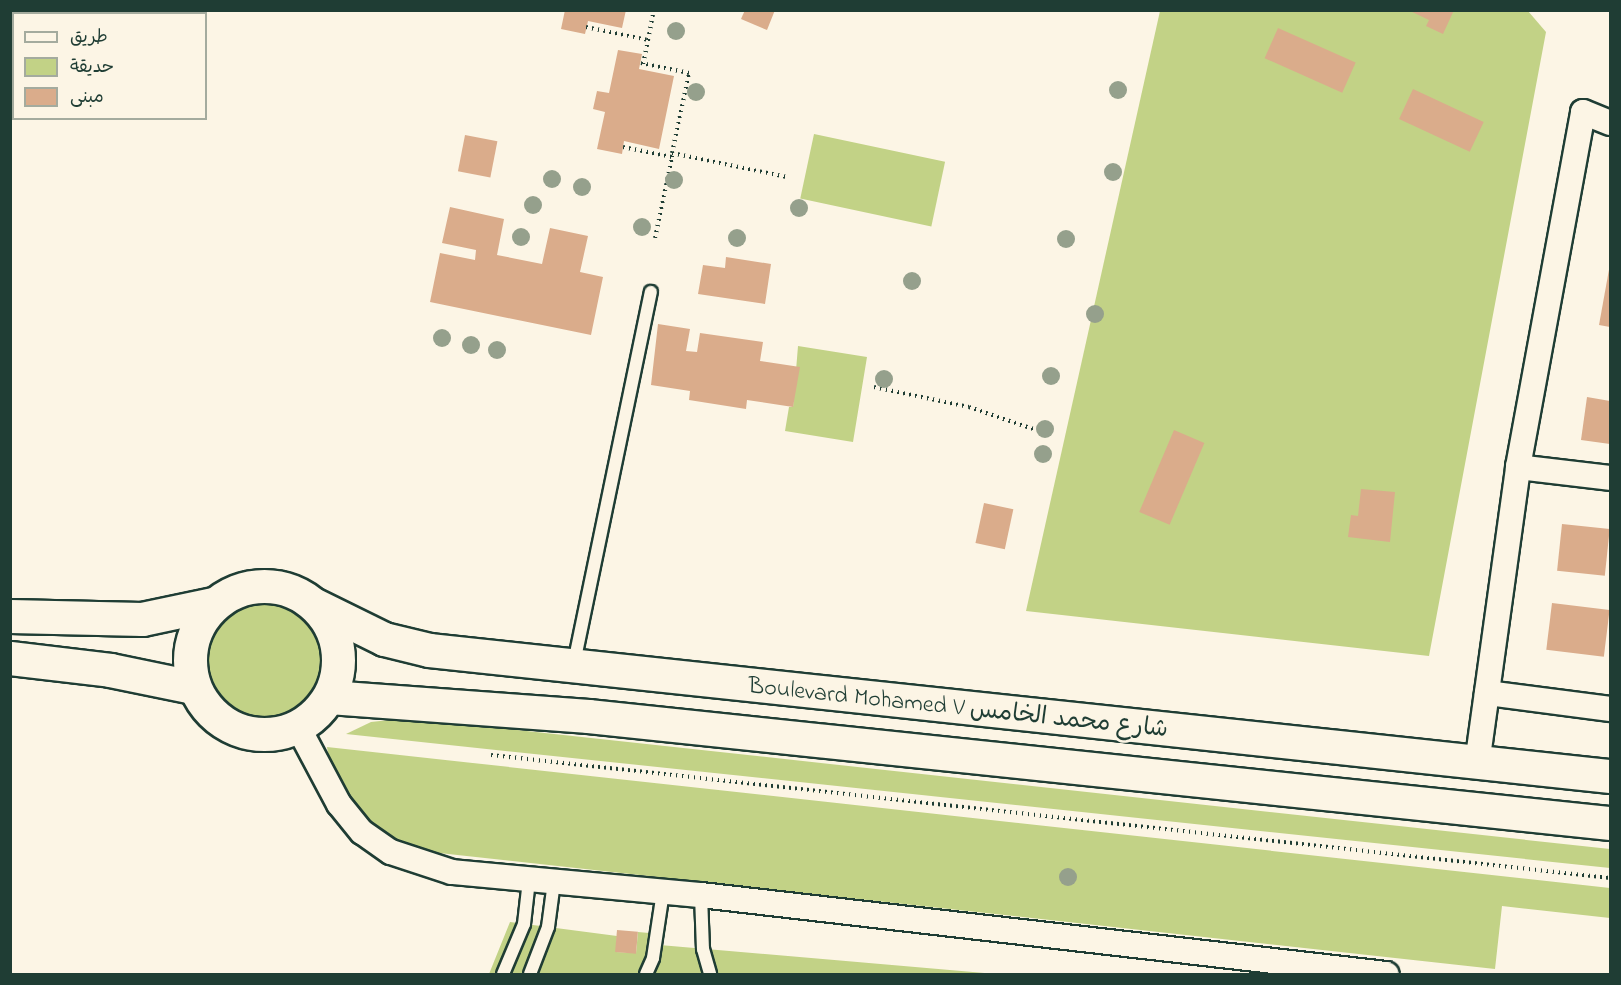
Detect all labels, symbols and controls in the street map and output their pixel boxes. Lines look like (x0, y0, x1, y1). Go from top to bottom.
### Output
legend (12, 12, 207, 120)
text: طريق (70, 25, 108, 51)
text: حديقة (70, 55, 114, 81)
text: مبنى (70, 85, 104, 111)
street label: Boulevard Mohamed V شارع محمد الخامس (747, 673, 1169, 745)

